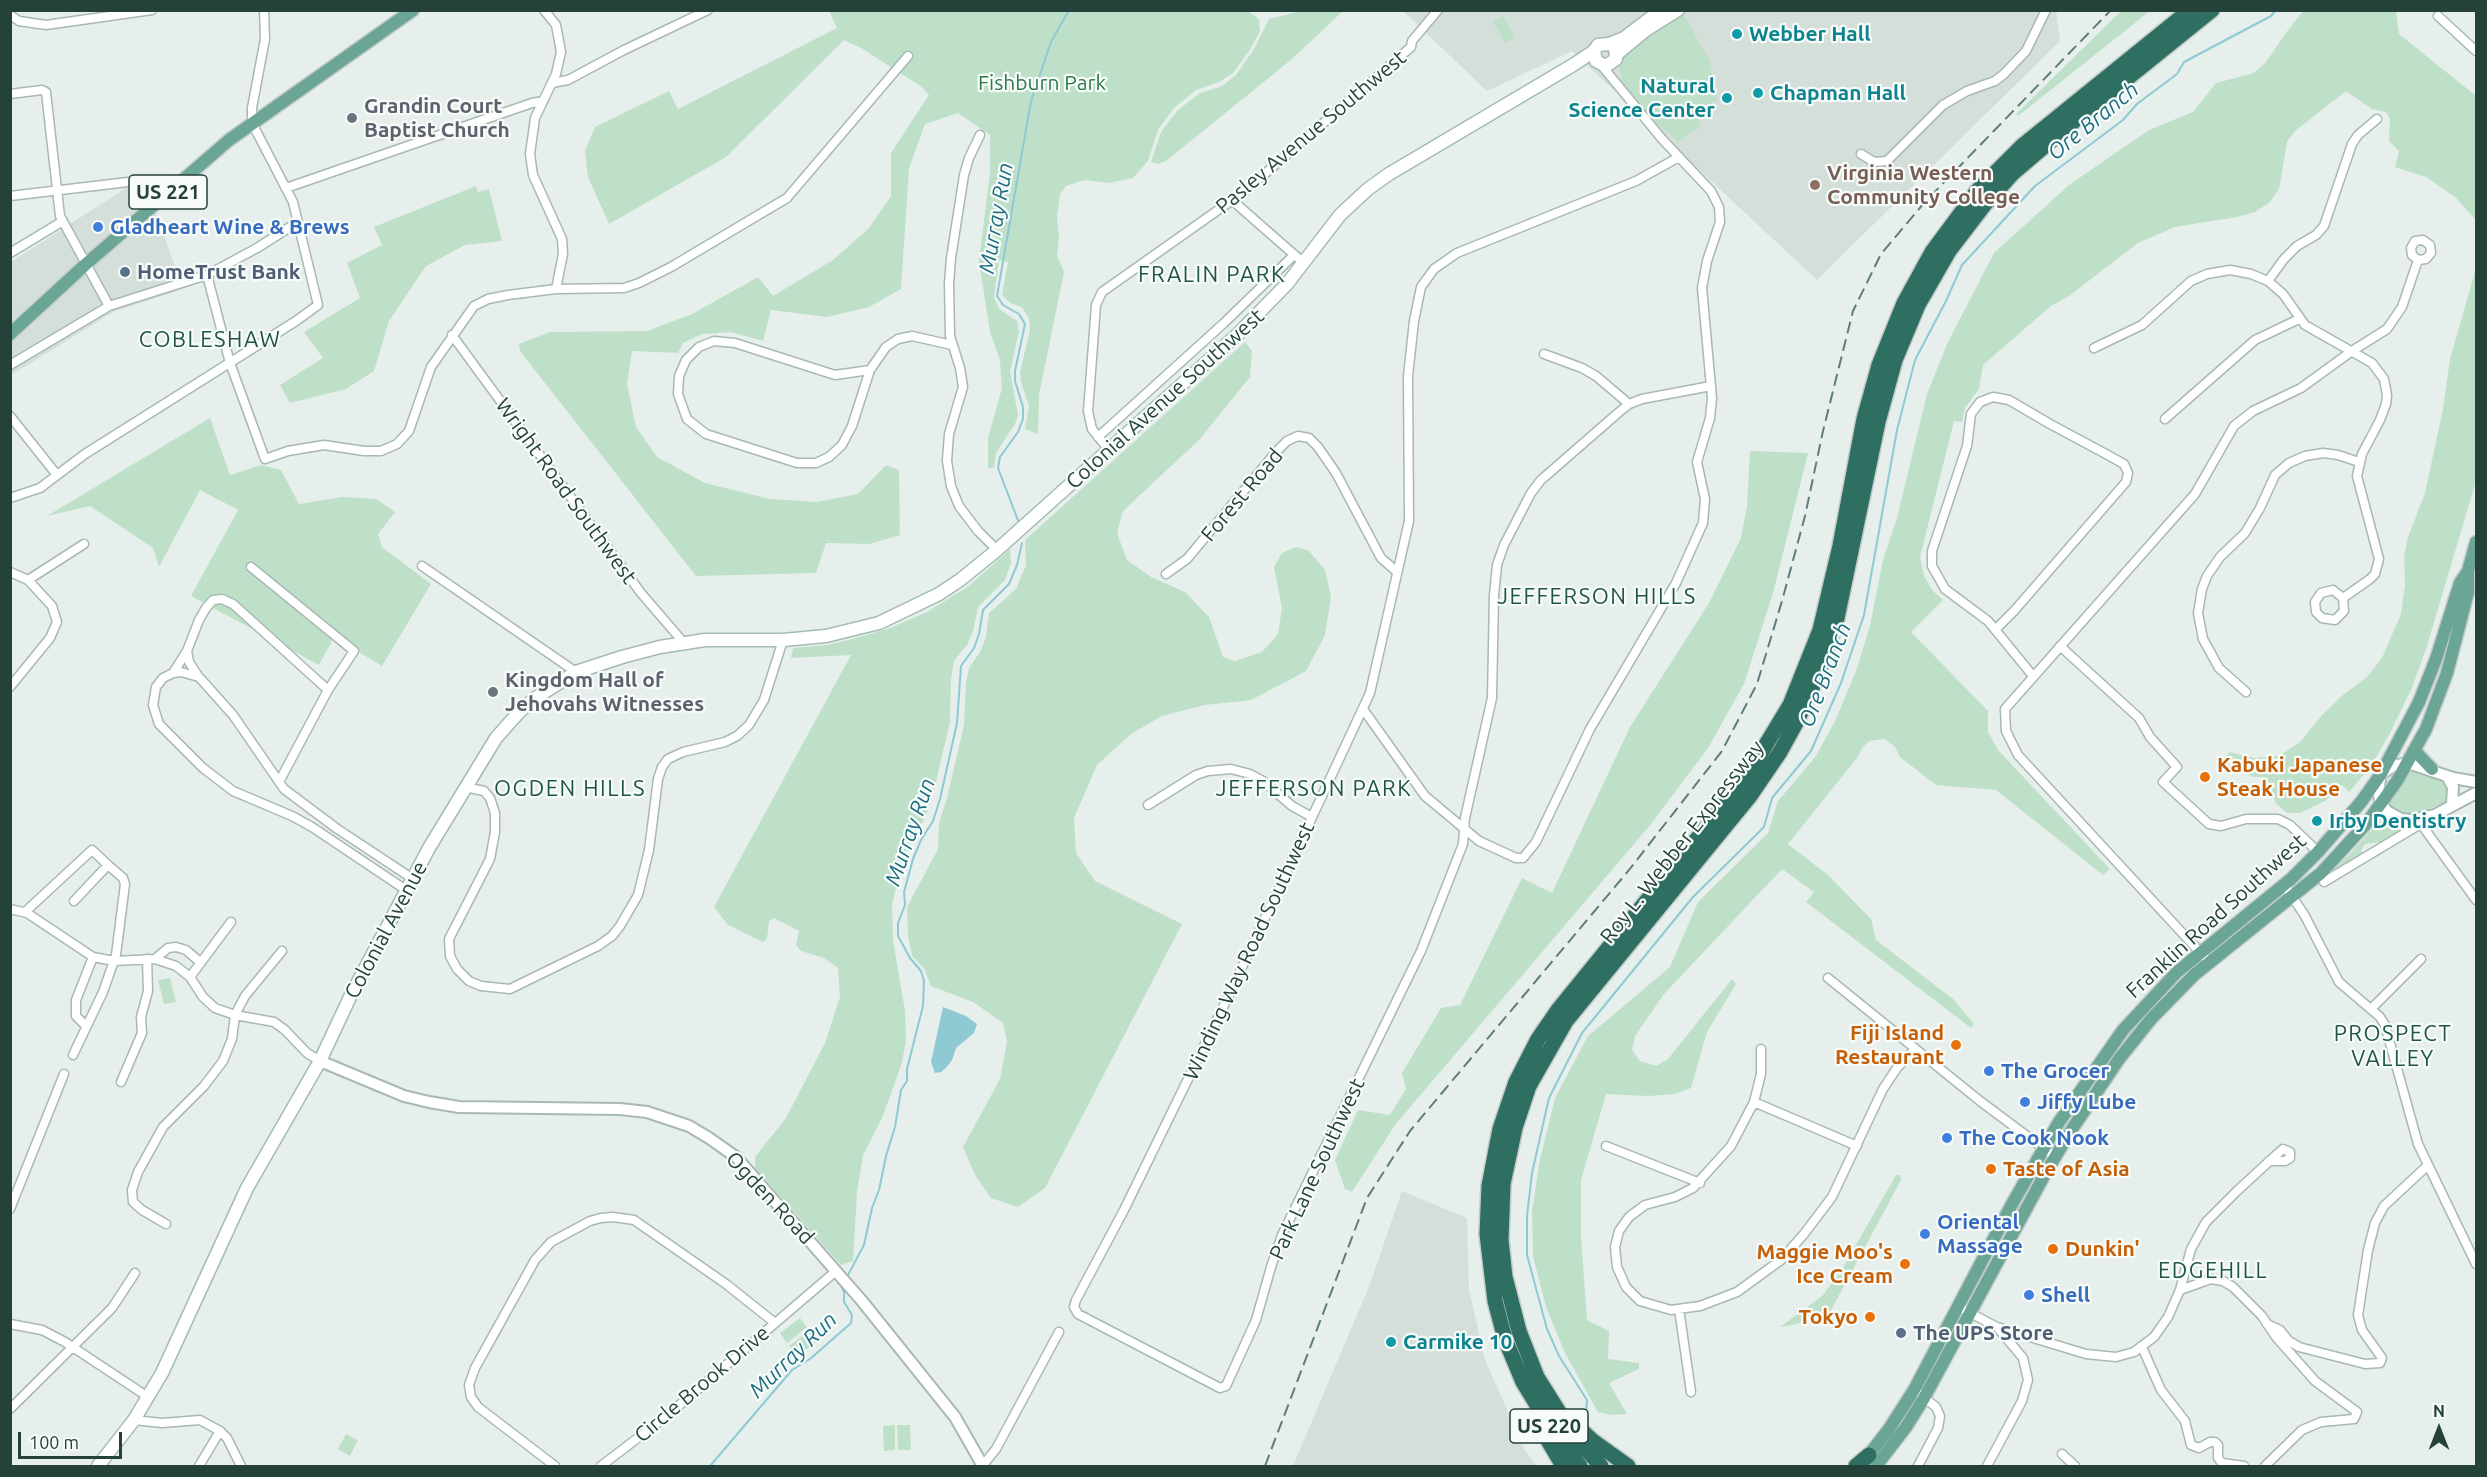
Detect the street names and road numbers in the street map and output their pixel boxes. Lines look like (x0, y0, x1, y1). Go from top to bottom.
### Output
street label: Pasley Avenue Southwest (1211, 45, 1411, 219)
road number: US 221 (129, 175, 207, 209)
street label: Colonial Avenue Southwest (1061, 304, 1269, 494)
street label: Wright Road Southwest (490, 393, 642, 589)
street label: Forest Road (1196, 443, 1288, 547)
street label: Roy L. Webber Expressway (1595, 735, 1769, 949)
street label: Winding Way Road Southwest (1178, 818, 1320, 1084)
street label: Franklin Road Southwest (2121, 829, 2311, 1003)
street label: Colonial Avenue (339, 857, 433, 1003)
street label: Park Lane Southwest (1264, 1074, 1370, 1264)
street label: Ogden Road (721, 1146, 819, 1250)
street label: Circle Brook Drive (629, 1320, 775, 1448)
road number: US 220 (1510, 1409, 1588, 1443)

